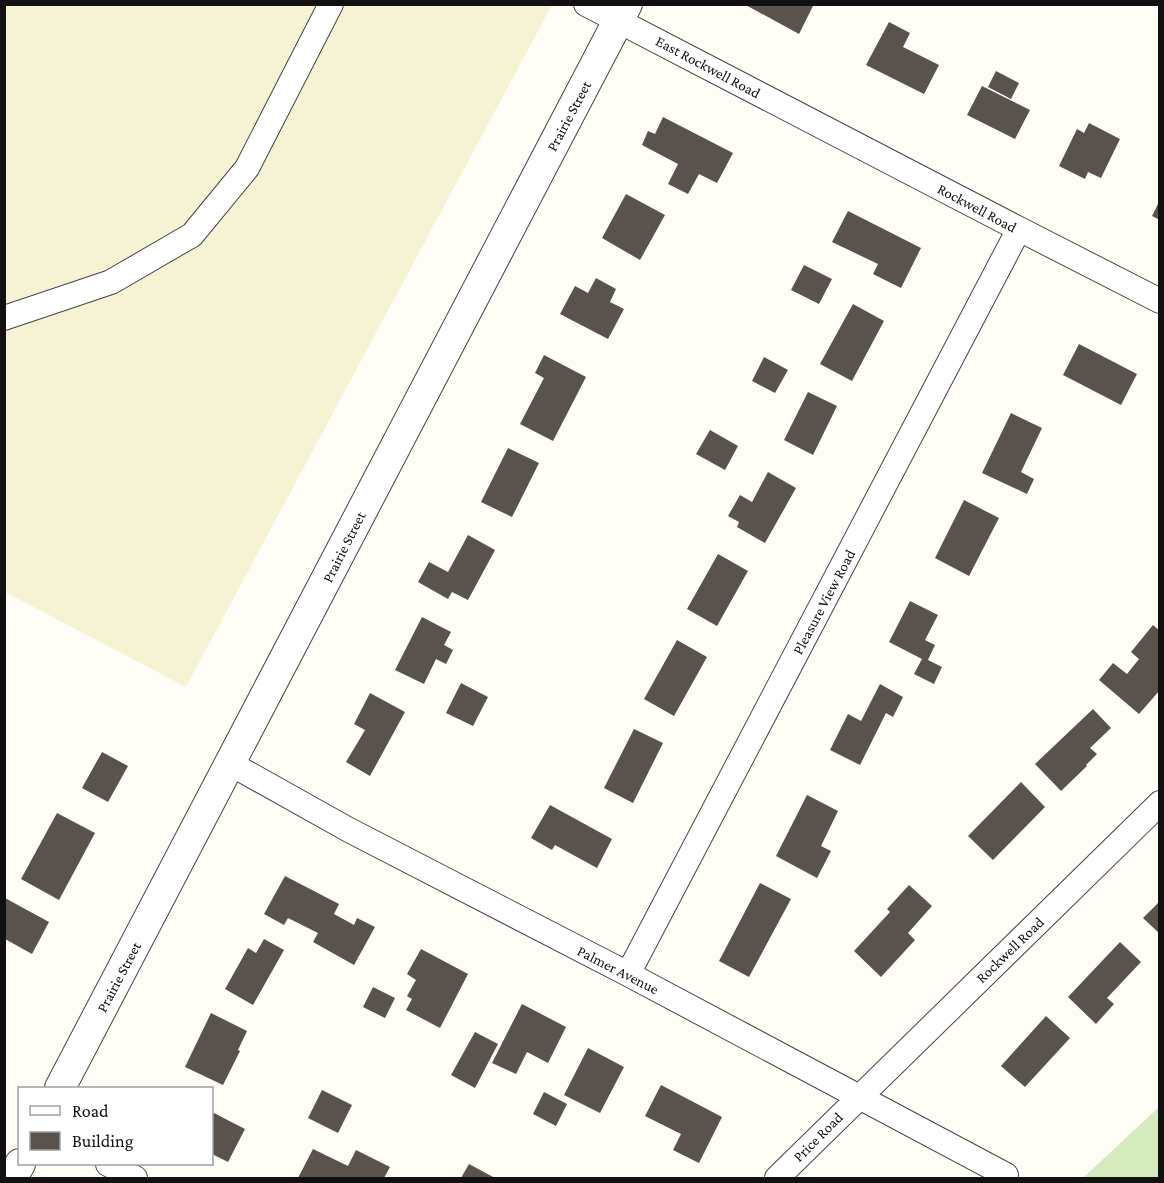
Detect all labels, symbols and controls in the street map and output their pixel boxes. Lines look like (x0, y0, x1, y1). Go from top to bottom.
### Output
street label: East Rockwell Road (653, 33, 763, 101)
street label: Prairie Street (544, 77, 595, 154)
street label: Rockwell Road (935, 180, 1019, 236)
street label: Prairie Street (319, 508, 369, 585)
street label: Pleasure View Road (790, 547, 858, 657)
street label: Rockwell Road (973, 914, 1047, 986)
street label: Prairie Street (94, 938, 145, 1015)
street label: Palmer Avenue (575, 943, 662, 998)
legend (18, 1087, 213, 1165)
text: Road (72, 1101, 109, 1121)
street label: Price Road (790, 1109, 846, 1165)
text: Building (72, 1131, 134, 1151)

